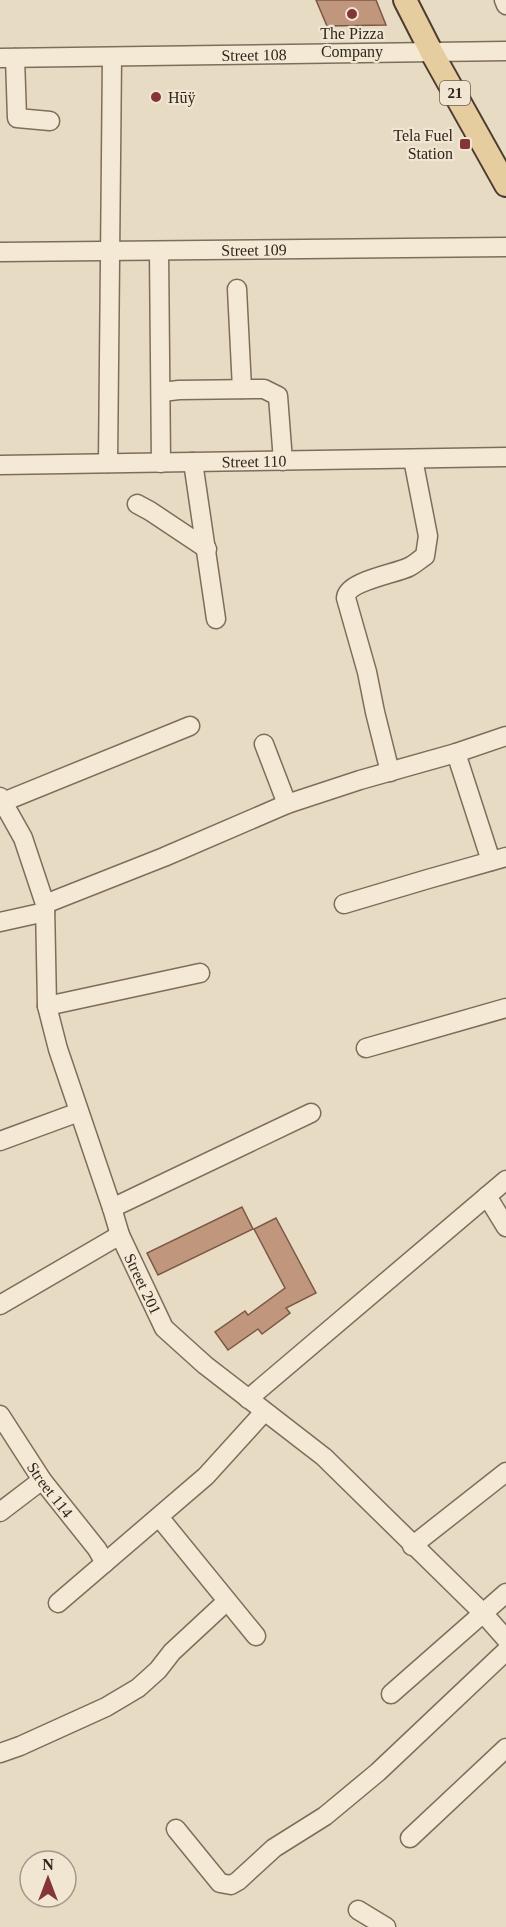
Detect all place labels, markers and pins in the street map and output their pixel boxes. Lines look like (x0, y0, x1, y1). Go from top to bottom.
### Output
marker: The Pizza Company (345, 7, 359, 21)
place label: The Pizza Company (320, 25, 384, 61)
place label: Hūÿ (168, 89, 196, 107)
marker: Hūÿ (149, 90, 163, 104)
place label: Tela Fuel Station (393, 127, 454, 162)
marker: Tela Fuel Station (458, 137, 472, 151)

